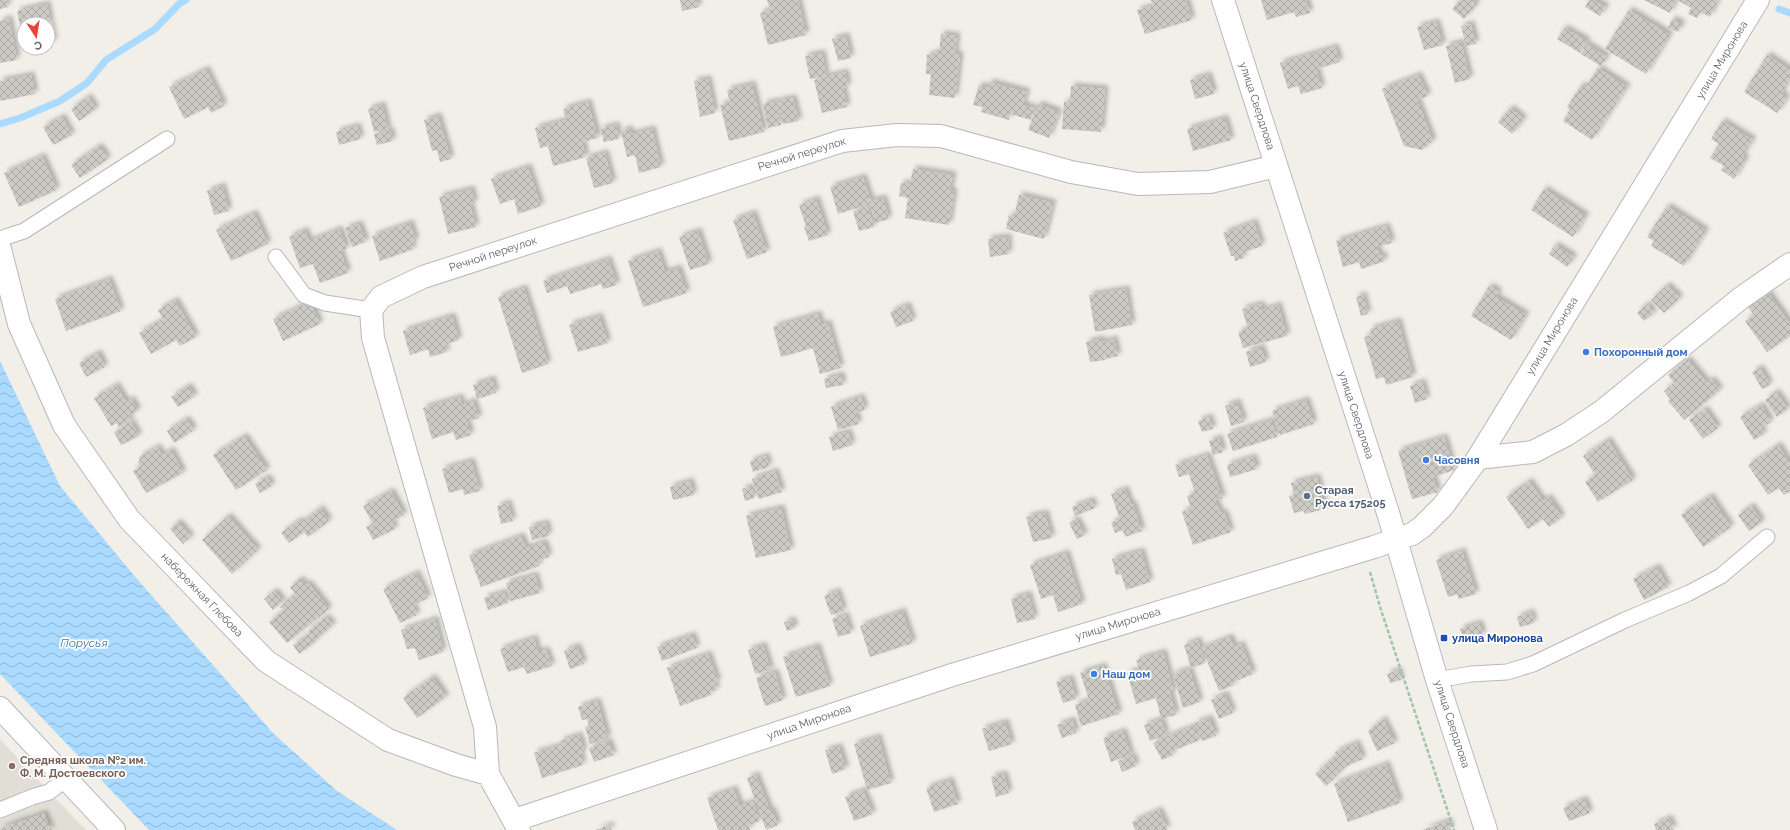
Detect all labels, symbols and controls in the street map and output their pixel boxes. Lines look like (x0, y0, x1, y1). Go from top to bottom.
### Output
north arrow (16, 16, 56, 56)
street label: улица Миронова (1694, 19, 1750, 101)
text: С (32, 38, 43, 53)
street label: улица Свердлова (1237, 60, 1277, 152)
street label: Речной переулок (756, 134, 848, 174)
street label: Речной переулок (447, 234, 539, 274)
street label: улица Миронова (1524, 295, 1580, 377)
place label: Похоронный дом (1594, 346, 1687, 359)
marker: Похоронный дом (1581, 347, 1591, 357)
street label: улица Свердлова (1336, 369, 1376, 461)
place label: Часовня (1434, 454, 1480, 467)
marker: Часовня (1421, 455, 1431, 465)
place label: Старая Русса 175205 (1315, 484, 1386, 510)
marker: Старая Русса 175205 (1302, 491, 1312, 501)
street label: набережная Глебова (158, 550, 246, 640)
street label: улица Миронова (1074, 605, 1162, 643)
place label: улица Миронова (1452, 632, 1543, 645)
marker: улица Миронова (1439, 633, 1449, 643)
water label: Порусья (60, 636, 108, 650)
place label: Наш дом (1102, 668, 1150, 681)
marker: Наш дом (1089, 669, 1099, 679)
street label: улица Свердлова (1432, 678, 1472, 770)
street label: улица Миронова (765, 701, 853, 743)
place label: Средняя школа №2 им. Ф. М. Достоевского (20, 754, 146, 780)
marker: Средняя школа №2 им. Ф. М. Достоевского (7, 761, 17, 771)

